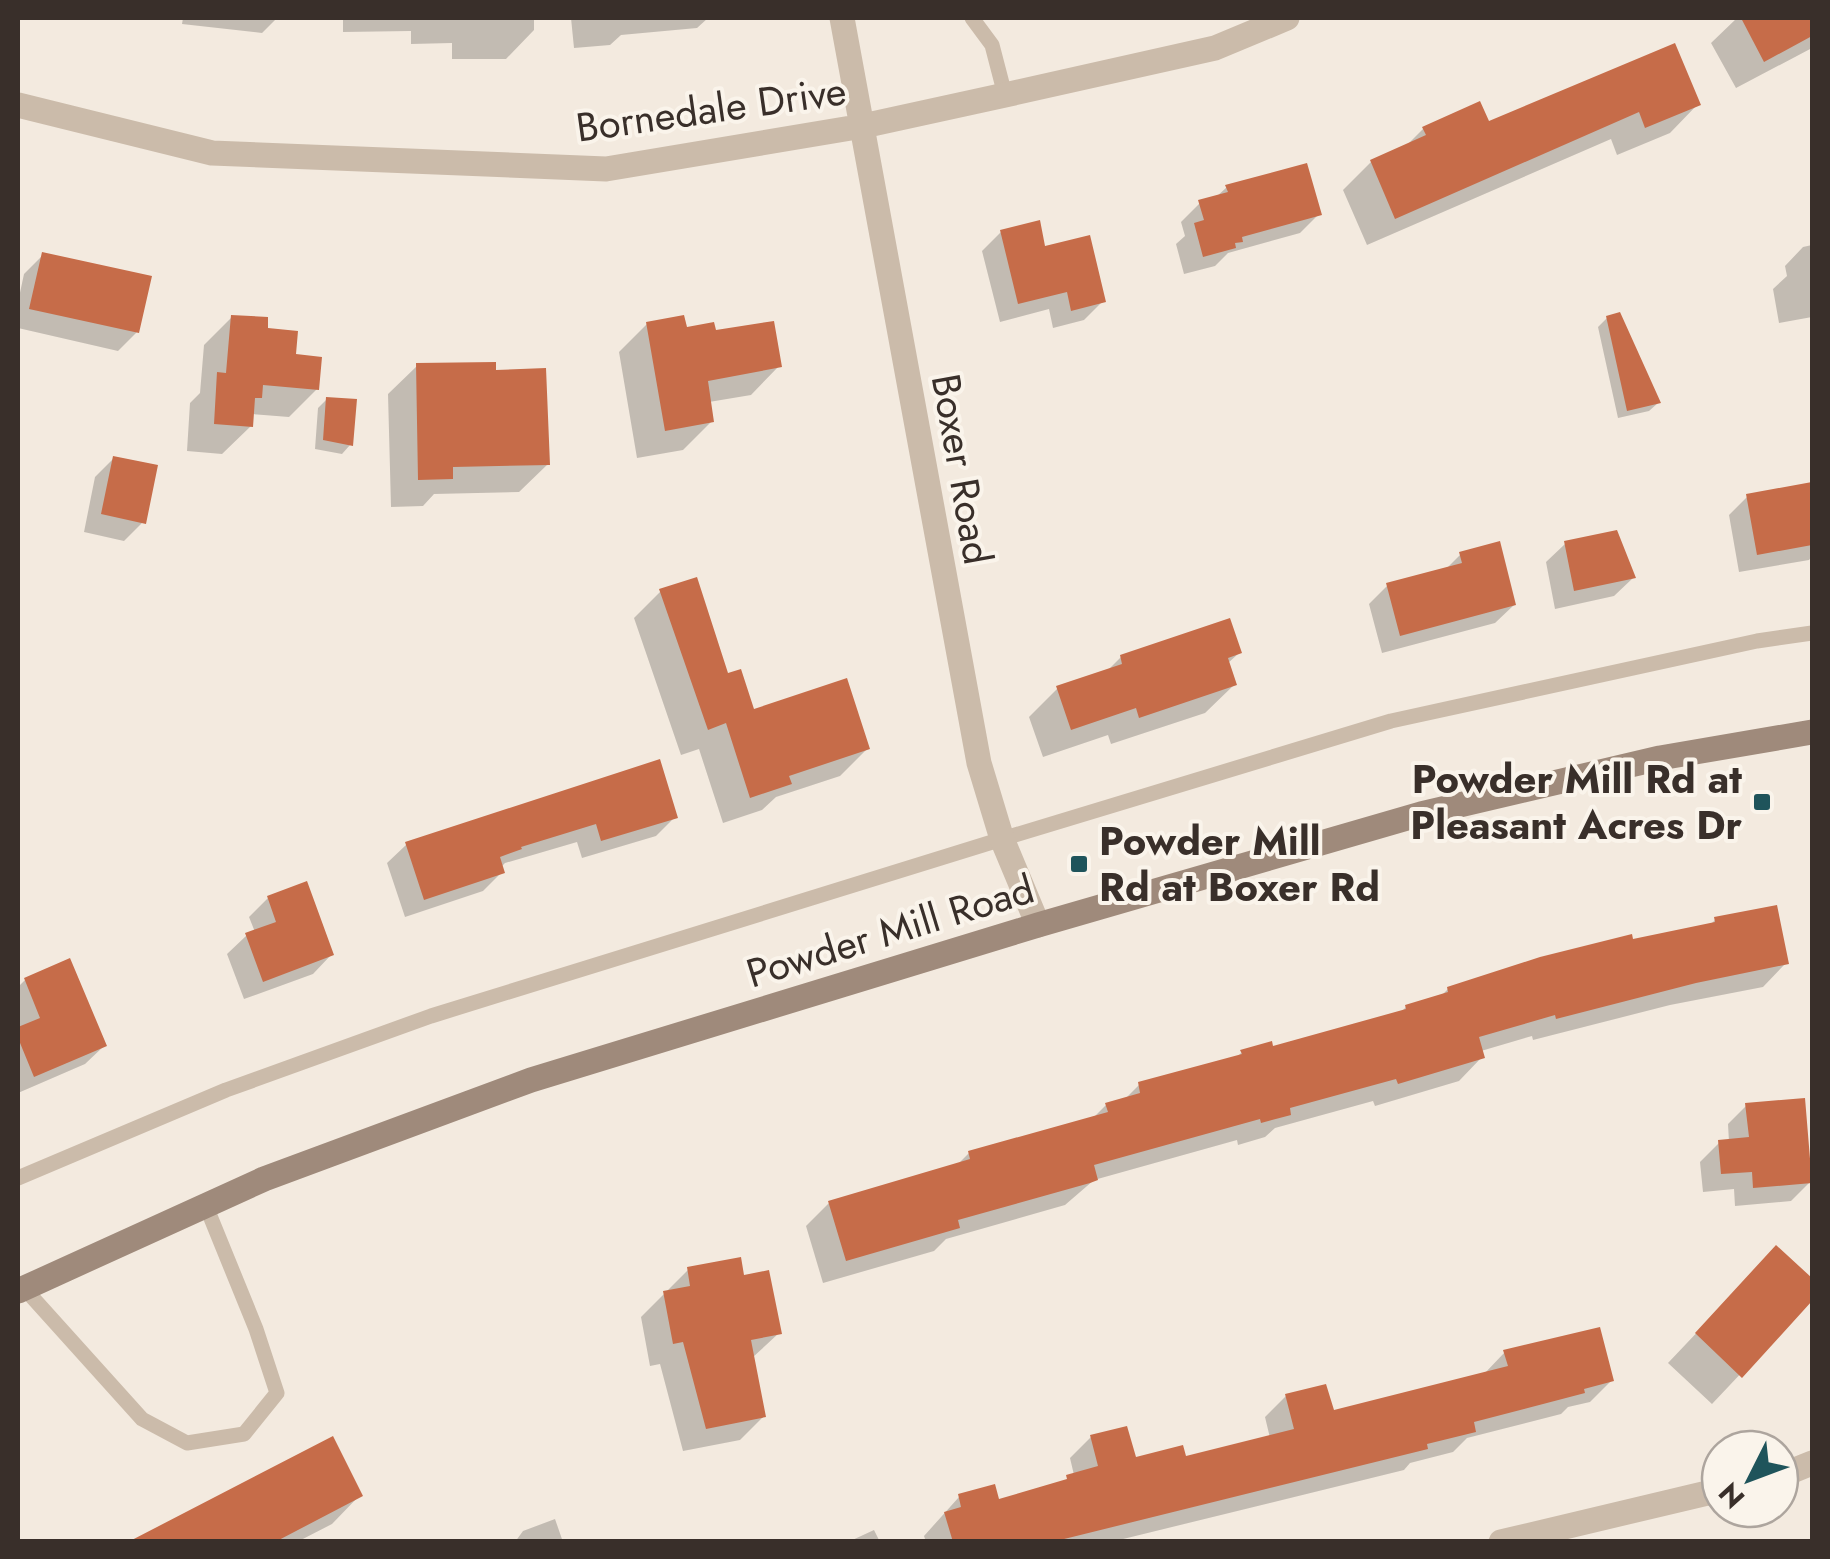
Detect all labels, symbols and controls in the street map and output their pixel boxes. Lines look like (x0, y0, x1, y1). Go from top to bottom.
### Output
street label: Bornedale Drive (572, 61, 850, 157)
street label: Boxer Road (917, 369, 1007, 569)
place label: Powder Mill Rd at Pleasant Acres Dr (1410, 750, 1743, 854)
marker: Powder Mill Rd at Pleasant Acres Dr (1751, 791, 1773, 813)
place label: Powder Mill Rd at Boxer Rd (1099, 812, 1380, 916)
marker: Powder Mill Rd at Boxer Rd (1068, 853, 1090, 875)
street label: Powder Mill Road (739, 860, 1041, 1002)
north arrow (1700, 1429, 1800, 1529)
text: N (1709, 1473, 1754, 1517)

